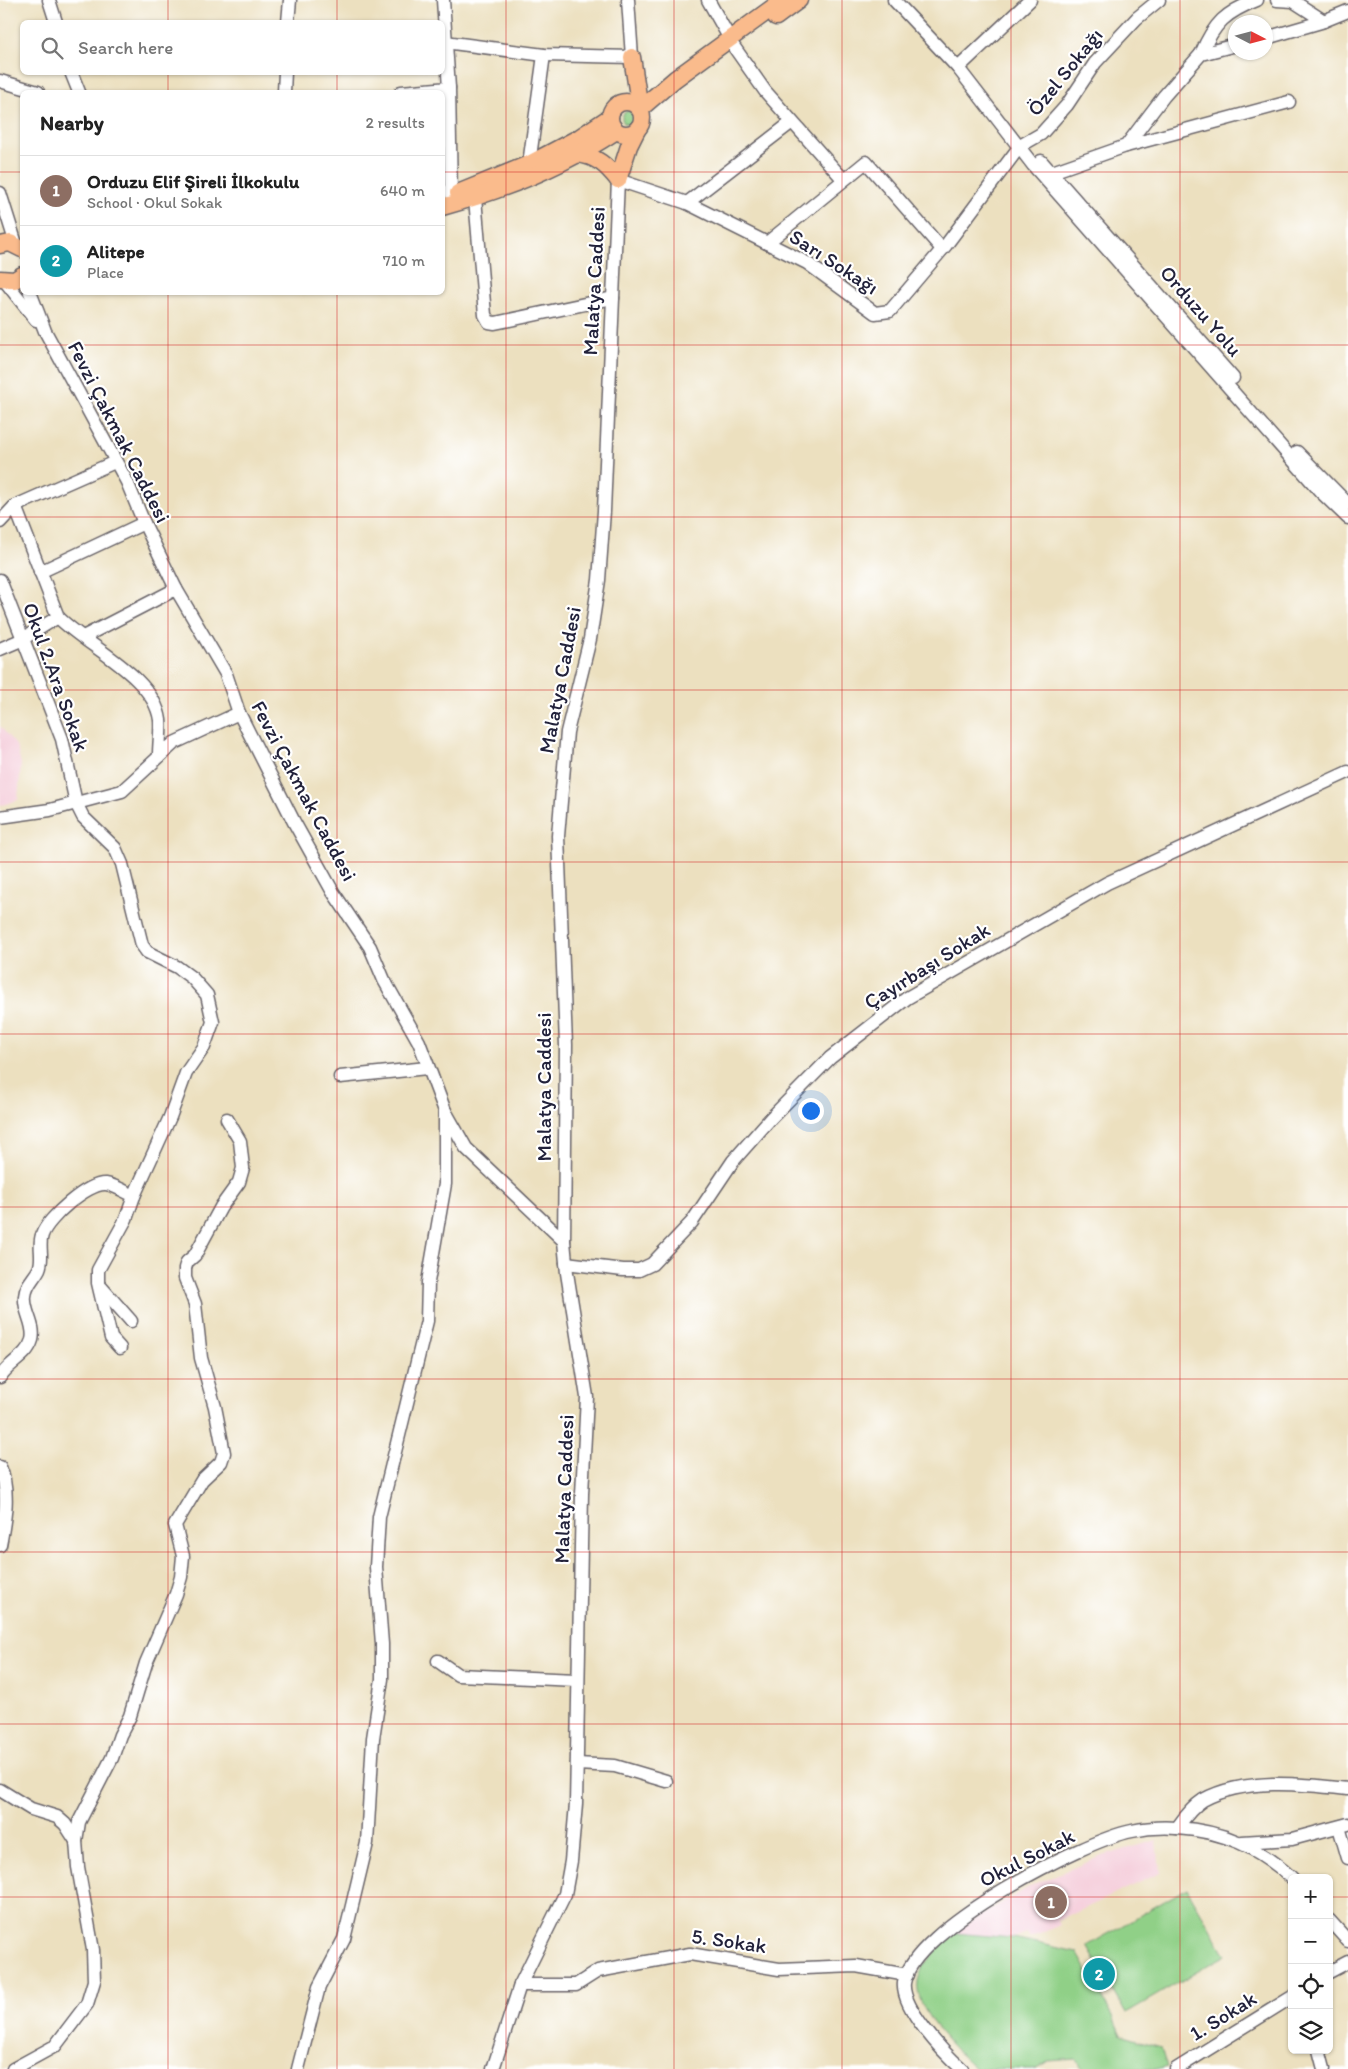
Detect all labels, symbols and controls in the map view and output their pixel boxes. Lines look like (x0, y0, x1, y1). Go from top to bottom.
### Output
north arrow (1228, 15, 1273, 60)
search box (20, 20, 445, 75)
street label: Özel Sokağı (1022, 23, 1108, 121)
icon: search (38, 34, 66, 62)
text: Search here (78, 36, 173, 59)
text: Nearby (40, 110, 104, 135)
text: 2 results (365, 113, 425, 132)
text: Orduzu Elif Şireli İlkokulu (87, 170, 299, 193)
text: 1 (52, 181, 60, 200)
text: 640 m (380, 181, 425, 200)
text: School · Okul Sokak (87, 193, 222, 212)
street label: Malatya Caddesi (577, 206, 610, 356)
street label: Sarı Sokağı (785, 224, 883, 300)
text: Alitepe (87, 240, 145, 263)
text: 2 (52, 251, 60, 270)
text: 710 m (383, 251, 425, 270)
street label: Orduzu Yolu (1155, 260, 1248, 362)
text: Place (87, 263, 124, 282)
street label: Fevzi Çakmak Caddesi (63, 337, 176, 527)
street label: Okul 2.Ara Sokak (18, 599, 95, 755)
street label: Malatya Caddesi (533, 604, 586, 756)
street label: Fevzi Çakmak Caddesi (246, 696, 363, 885)
street label: Çayırbaşı Sokak (859, 917, 994, 1014)
street label: Malatya Caddesi (531, 1012, 556, 1162)
your location (798, 1098, 824, 1124)
street label: Malatya Caddesi (548, 1414, 579, 1564)
street label: Okul Sokak (975, 1823, 1079, 1892)
map controls (1288, 1874, 1333, 2054)
button: + (1288, 1874, 1333, 1919)
pin: 1 (1035, 1883, 1067, 1921)
button: − (1288, 1919, 1333, 1964)
street label: 5. Sokak (690, 1923, 768, 1958)
pin: 2 (1083, 1955, 1115, 1993)
button: locate (1288, 1964, 1333, 2009)
street label: 1. Sokak (1185, 1985, 1261, 2046)
button: layers (1288, 2009, 1333, 2054)

